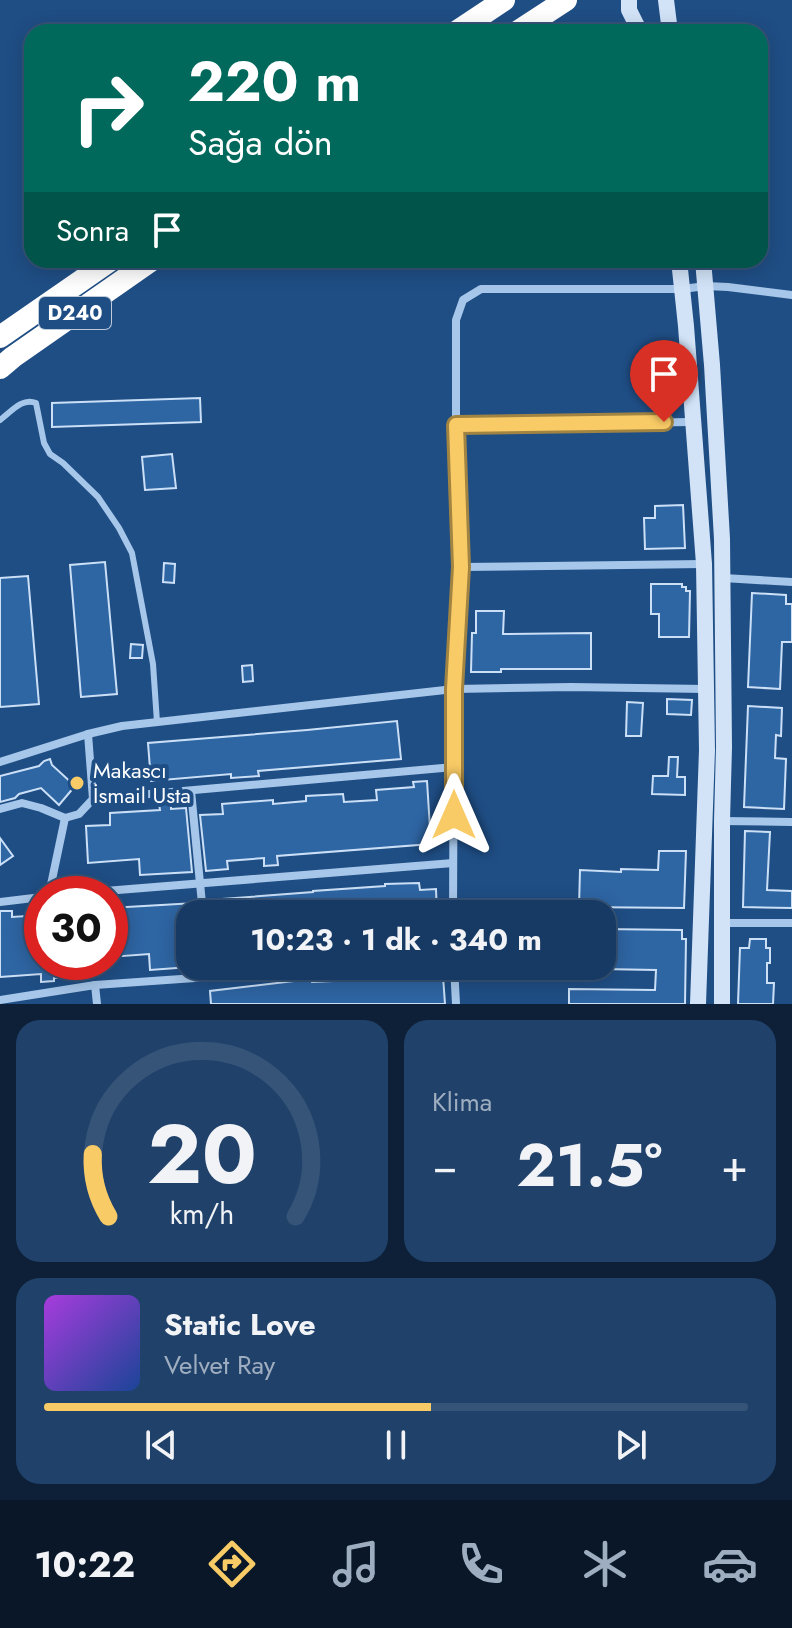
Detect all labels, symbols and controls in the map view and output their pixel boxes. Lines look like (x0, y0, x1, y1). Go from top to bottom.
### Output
text: 220 m (188, 41, 361, 122)
icon: right (56, 56, 160, 160)
text: Sağa dön (188, 116, 333, 168)
icon: arrive (145, 208, 189, 252)
text: Sonra (56, 209, 129, 252)
road number: D240 (39, 297, 111, 329)
pin (630, 340, 698, 422)
icon: arrive (642, 352, 686, 396)
place label: Makascı İsmail Usta (93, 754, 191, 811)
position arrow (412, 773, 496, 857)
marker: Makascı İsmail Usta (68, 774, 86, 792)
speed limit sign: 30 (24, 876, 128, 980)
text: 10:23 · 1 dk · 340 m (250, 918, 542, 961)
text: Klima (432, 1083, 492, 1121)
text: 20 (147, 1094, 257, 1214)
text: 21.5° (517, 1122, 662, 1209)
text: − (432, 1134, 458, 1198)
text: + (721, 1134, 748, 1198)
text: km/h (170, 1193, 234, 1235)
text: Static Love (164, 1303, 316, 1346)
text: Velvet Ray (164, 1346, 275, 1384)
icon: previous (139, 1423, 183, 1467)
icon: pause (374, 1423, 418, 1467)
icon: next (609, 1423, 653, 1467)
icon: directions (204, 1536, 260, 1592)
icon: music (328, 1536, 384, 1592)
icon: phone (453, 1536, 509, 1592)
icon: climate (577, 1536, 633, 1592)
icon: car (702, 1536, 758, 1592)
text: 10:22 (34, 1538, 135, 1590)

